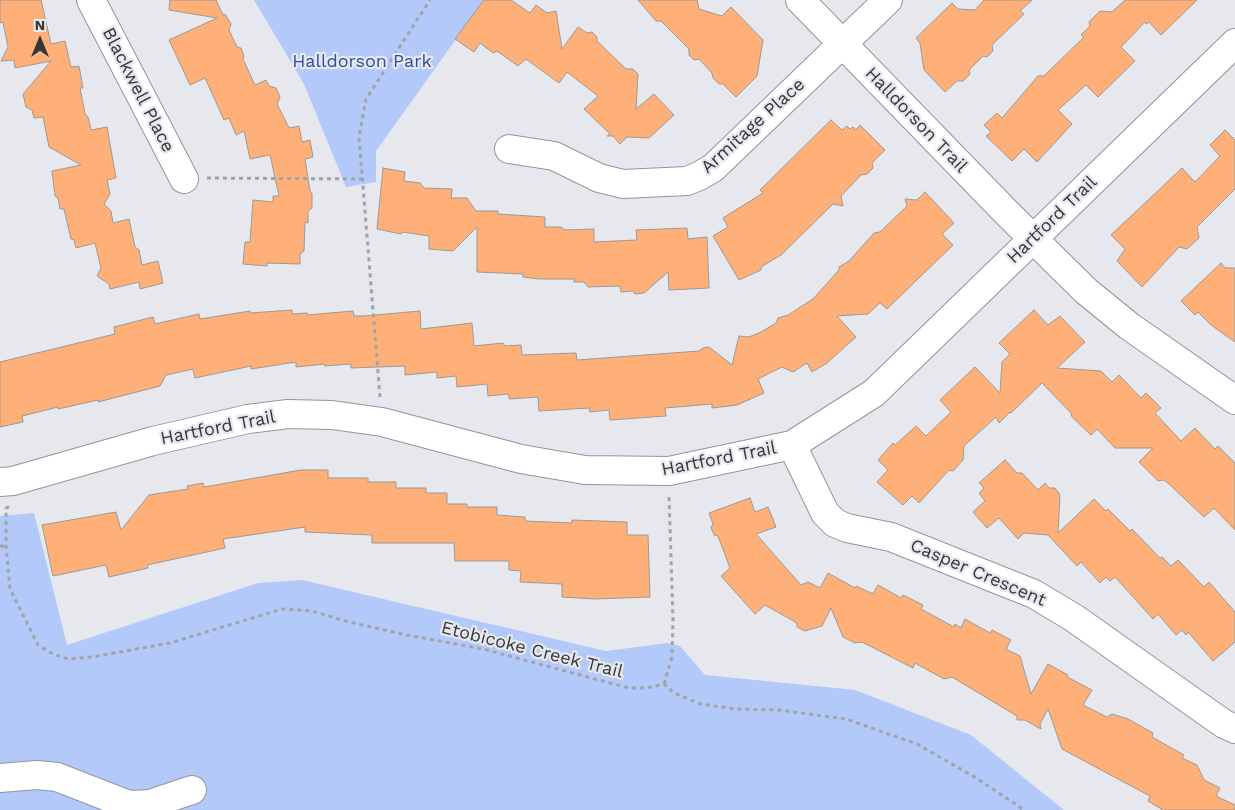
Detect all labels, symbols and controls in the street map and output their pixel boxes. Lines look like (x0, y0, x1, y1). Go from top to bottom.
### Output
north arrow (15, 15, 65, 65)
text: N (35, 17, 45, 33)
street label: Blackwell Place (97, 24, 179, 156)
park label: Halldorson Park (292, 51, 432, 73)
street label: Halldorson Trail (860, 63, 972, 177)
street label: Armitage Place (697, 74, 809, 178)
street label: Hartford Trail (1003, 172, 1101, 268)
street label: Hartford Trail (159, 406, 277, 450)
street label: Hartford Trail (660, 437, 778, 481)
street label: Casper Crescent (907, 535, 1049, 611)
street label: Etobicoke Creek Trail (439, 617, 625, 683)

